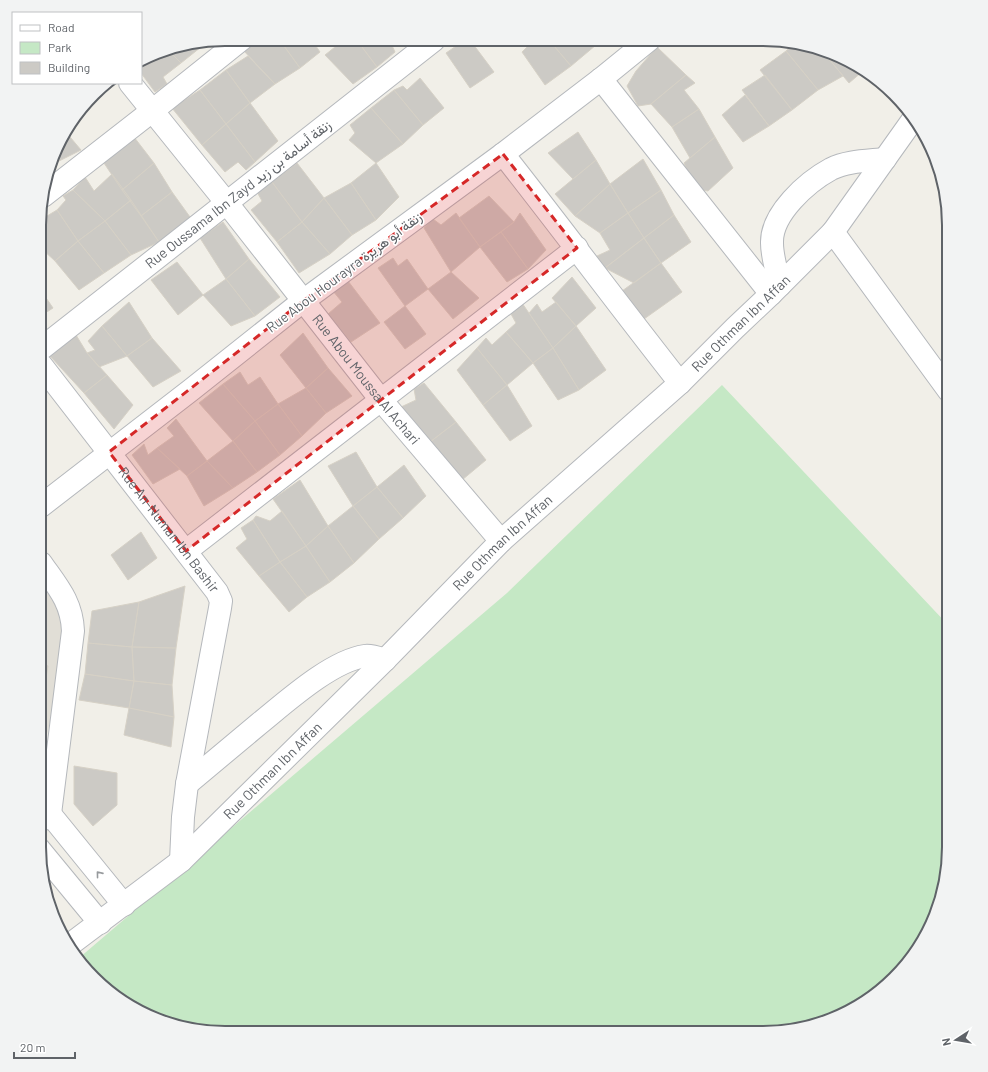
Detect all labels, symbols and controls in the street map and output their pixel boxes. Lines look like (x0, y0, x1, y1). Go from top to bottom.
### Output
legend (12, 12, 142, 84)
text: Road (48, 20, 75, 34)
text: Park (48, 40, 72, 54)
text: Building (48, 60, 90, 74)
street label: Rue Oussama Ibn Zayd زنقة أسامة بن زيد (141, 116, 335, 272)
street label: Rue Abou Hourayra زنقة أبو هريرة (263, 207, 426, 336)
street label: Rue Othman Ibn Affan (688, 271, 793, 375)
street label: Rue Abou Moussa Al Achari (309, 311, 424, 448)
street label: Rue An-Numan Ibn Bashir (115, 463, 223, 596)
street label: Rue Othman Ibn Affan (449, 491, 556, 594)
street label: Rue Othman Ibn Affan (220, 718, 325, 823)
one-way arrow (97, 872, 104, 879)
north arrow (936, 1020, 976, 1060)
scale bar (14, 1034, 75, 1060)
text: N (939, 1037, 953, 1047)
text: 20 m (20, 1040, 46, 1054)

